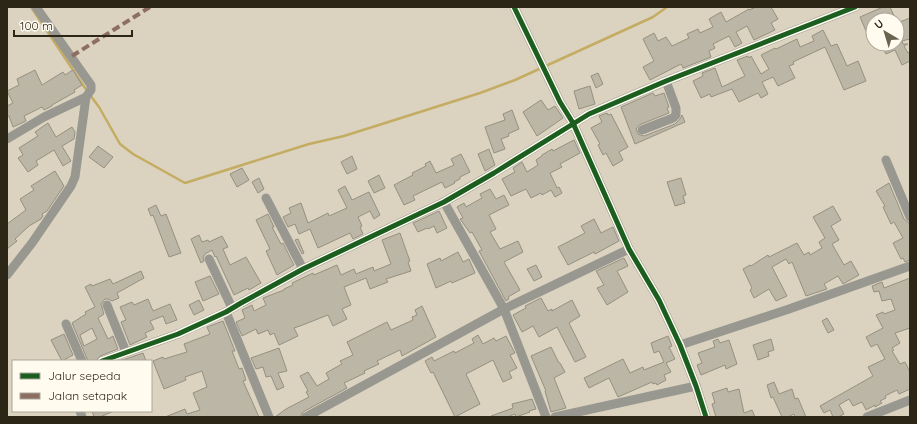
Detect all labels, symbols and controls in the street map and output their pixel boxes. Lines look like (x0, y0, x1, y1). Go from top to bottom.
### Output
scale bar (14, 12, 132, 38)
north arrow (865, 12, 905, 52)
text: U (871, 16, 886, 32)
text: 100 m (20, 18, 53, 33)
legend (12, 360, 152, 412)
text: Jalur sepeda (48, 368, 121, 383)
text: Jalan setapak (48, 388, 127, 403)

